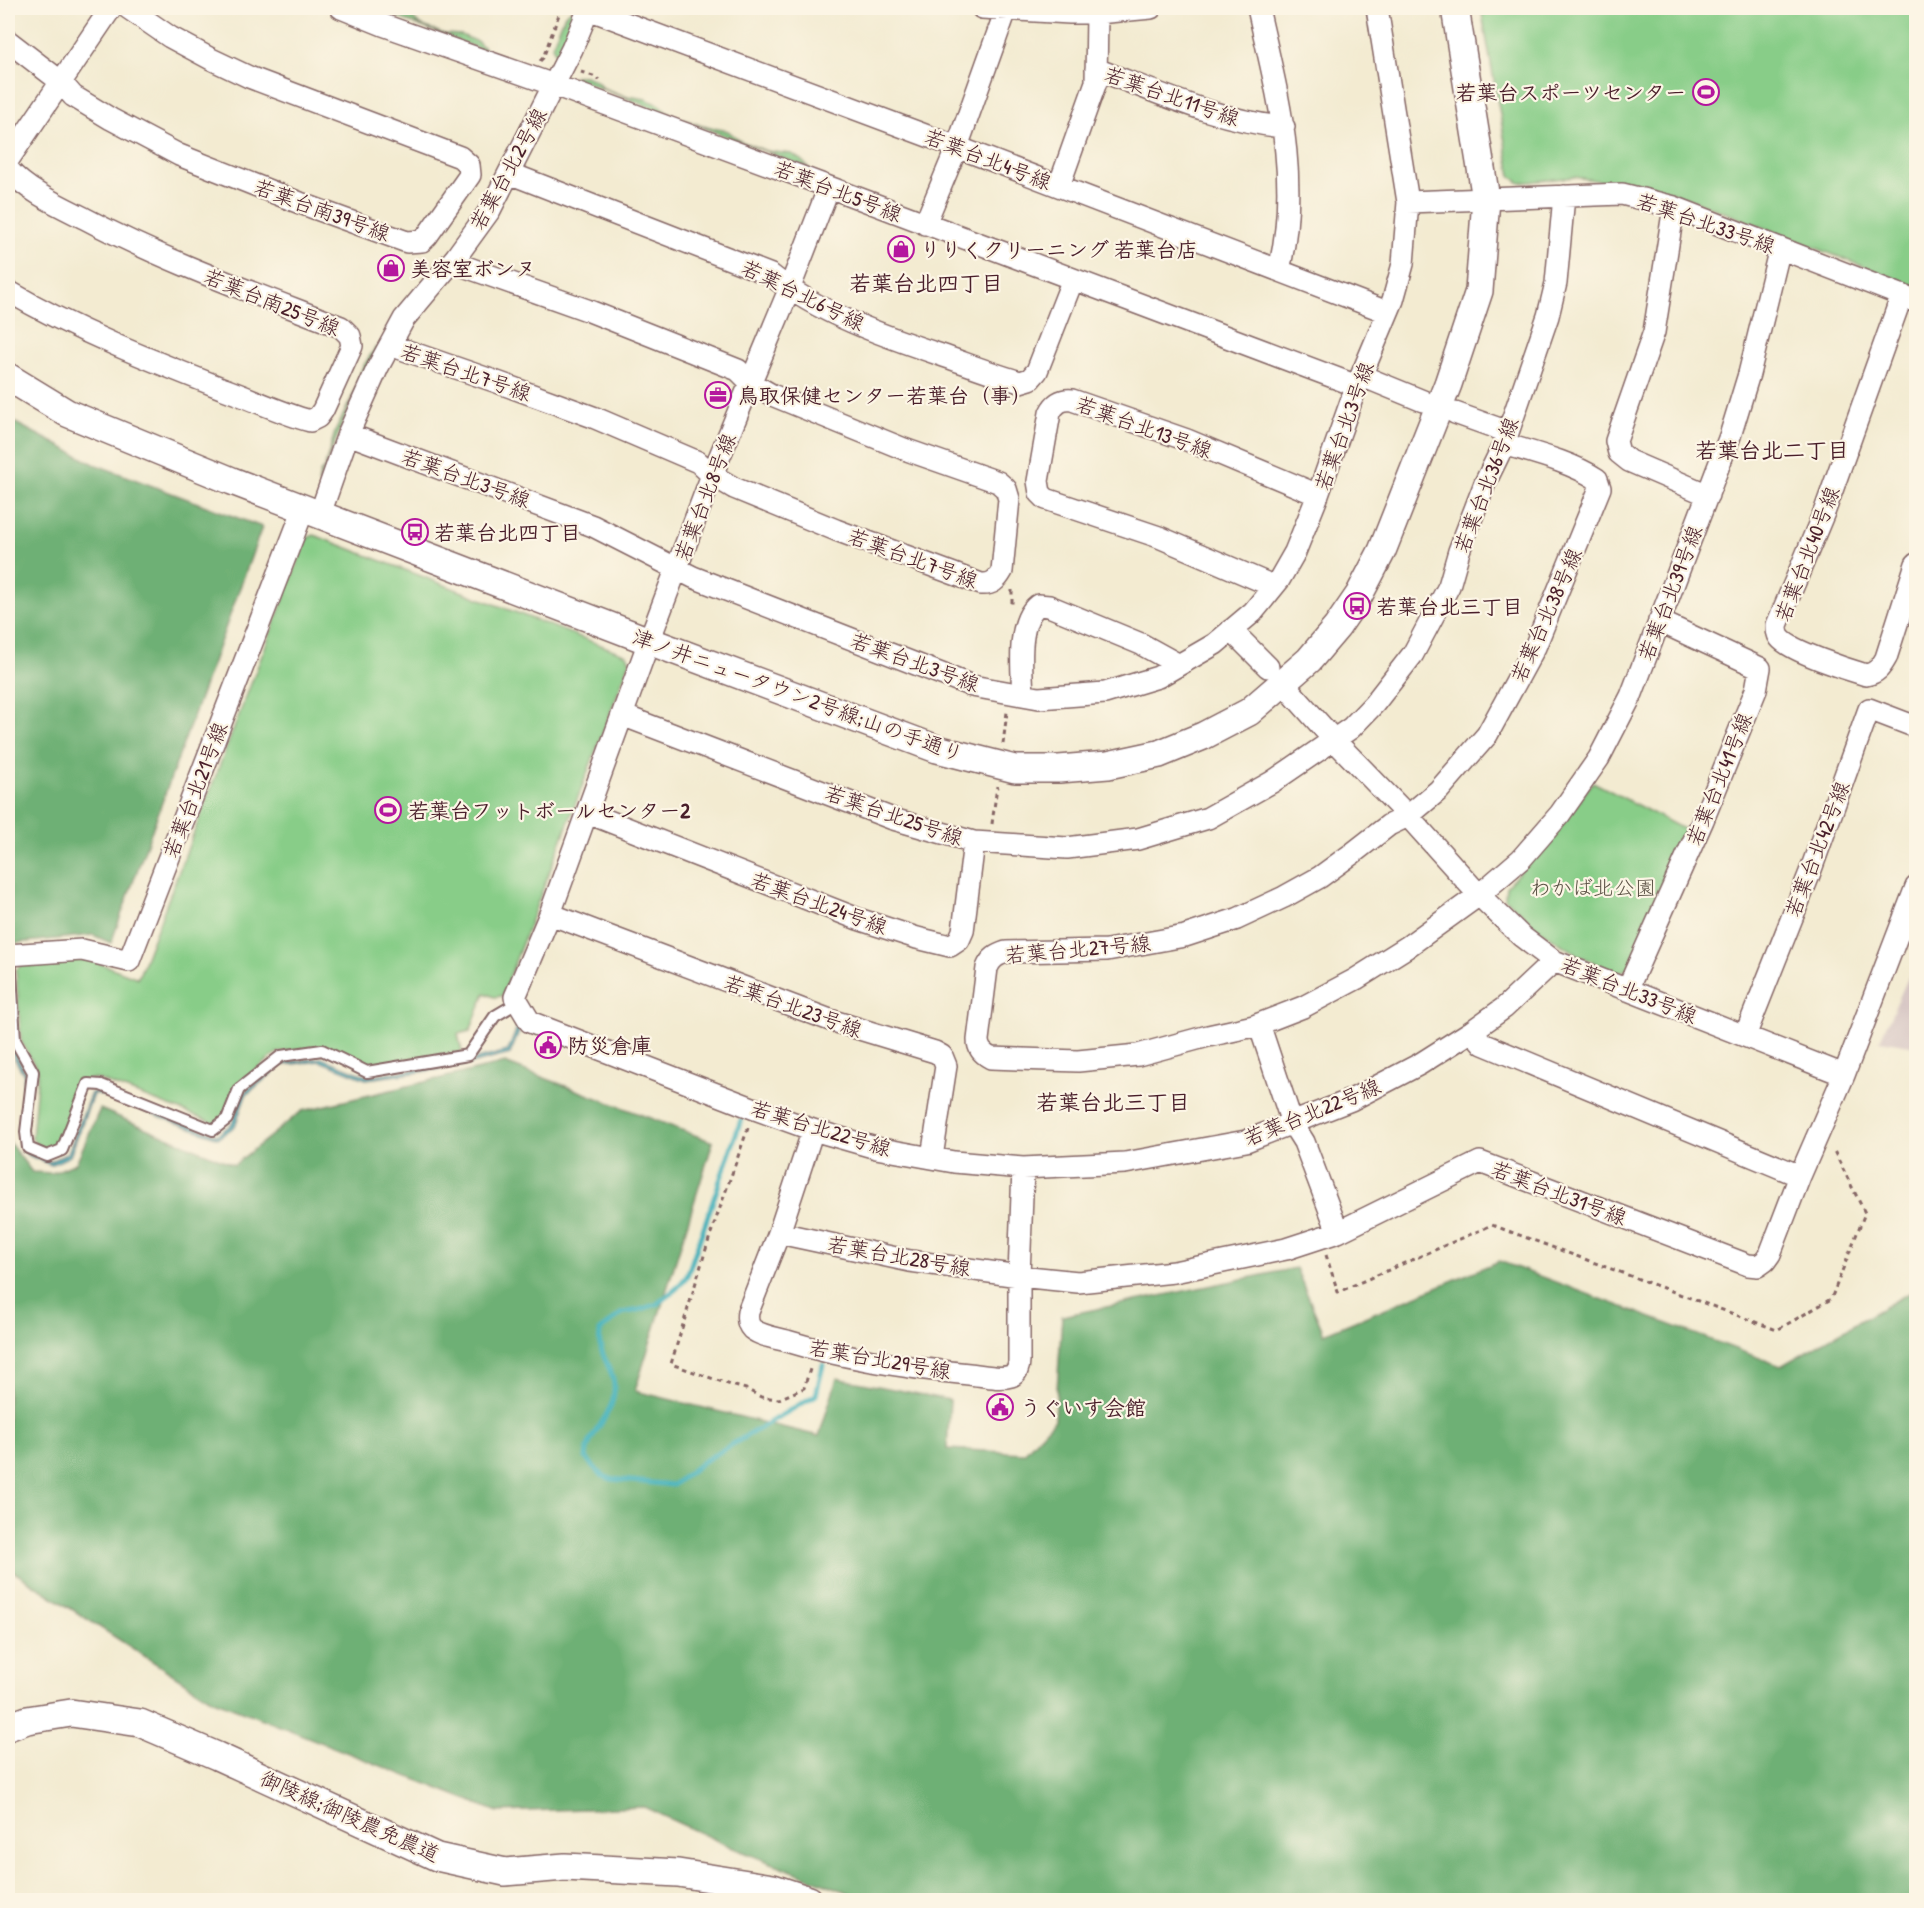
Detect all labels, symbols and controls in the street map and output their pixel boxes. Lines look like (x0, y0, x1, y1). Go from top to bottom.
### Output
street label: 若葉台北11号線 (1101, 59, 1243, 133)
sports icon: 若葉台スポーツセンター (1691, 77, 1721, 107)
place label: 若葉台スポーツセンター (1455, 78, 1686, 107)
street label: 若葉台北2号線 (462, 103, 554, 235)
street label: 若葉台北4号線 (920, 121, 1056, 197)
street label: 若葉台北5号線 (770, 153, 906, 229)
street label: 若葉台南39号線 (250, 172, 394, 248)
street label: 若葉台北33号線 (1633, 186, 1779, 260)
shop icon: りりくクリーニング 若葉台店 (886, 234, 916, 264)
place label: りりくクリーニング 若葉台店 (920, 235, 1198, 264)
shop icon: 美容室ボンヌ (376, 253, 406, 283)
street label: 若葉台北6号線 (736, 253, 870, 337)
place label: 美容室ボンヌ (410, 254, 536, 283)
street label: 若葉台南25号線 (199, 261, 345, 343)
district label: 若葉台北四丁目 (849, 268, 1003, 298)
street label: 若葉台北7号線 (397, 336, 535, 408)
street label: 若葉台北3号線 (1307, 357, 1381, 495)
office icon: 鳥取保健センター若葉台（事） (703, 380, 733, 410)
place label: 鳥取保健センター若葉台（事） (738, 381, 1032, 410)
street label: 若葉台北13号線 (1072, 389, 1216, 465)
street label: 若葉台北36号線 (1447, 413, 1525, 557)
street label: 若葉台北8号線 (667, 429, 743, 565)
district label: 若葉台北二丁目 (1695, 435, 1849, 465)
street label: 若葉台北3号線 (397, 441, 535, 515)
street label: 若葉台北40号線 (1768, 482, 1846, 626)
bus stop icon: 若葉台北四丁目 (400, 517, 430, 547)
place label: 若葉台北四丁目 (434, 518, 581, 547)
street label: 若葉台北7号線 (844, 521, 982, 595)
street label: 若葉台北39号線 (1631, 521, 1709, 665)
street label: 若葉台北38号線 (1503, 543, 1589, 687)
bus stop icon: 若葉台北三丁目 (1342, 591, 1372, 621)
place label: 若葉台北三丁目 (1376, 592, 1523, 621)
street label: 津ノ井ニュータウン2号線;山の手通り (628, 621, 968, 769)
street label: 若葉台北3号線 (846, 625, 984, 699)
street label: 若葉台北41号線 (1679, 708, 1759, 850)
street label: 若葉台北21号線 (156, 718, 234, 862)
street label: 若葉台北42号線 (1778, 777, 1856, 921)
street label: 若葉台北25号線 (821, 778, 967, 852)
sports icon: 若葉台フットボールセンター2 (373, 795, 403, 825)
place label: 若葉台フットボールセンター2 (408, 796, 690, 825)
street label: 若葉台北24号線 (747, 865, 891, 941)
park label: わかば北公園 (1530, 873, 1656, 902)
street label: 若葉台北27号線 (1004, 928, 1152, 970)
street label: 若葉台北33号線 (1556, 949, 1702, 1031)
street label: 若葉台北23号線 (720, 968, 866, 1044)
public building icon: 防災倉庫 (533, 1030, 563, 1060)
place label: 防災倉庫 (568, 1031, 652, 1060)
street label: 若葉台北22号線 (1239, 1071, 1385, 1153)
district label: 若葉台北三丁目 (1036, 1087, 1190, 1117)
street label: 若葉台北22号線 (747, 1093, 895, 1163)
street label: 若葉台北31号線 (1487, 1154, 1631, 1232)
street label: 若葉台北28号線 (825, 1229, 973, 1283)
street label: 若葉台北29号線 (807, 1332, 953, 1386)
public building icon: うぐいす会館 (985, 1392, 1015, 1422)
place label: うぐいす会館 (1020, 1393, 1146, 1422)
street label: 御陵線;御陵農免農道 (256, 1763, 444, 1869)

